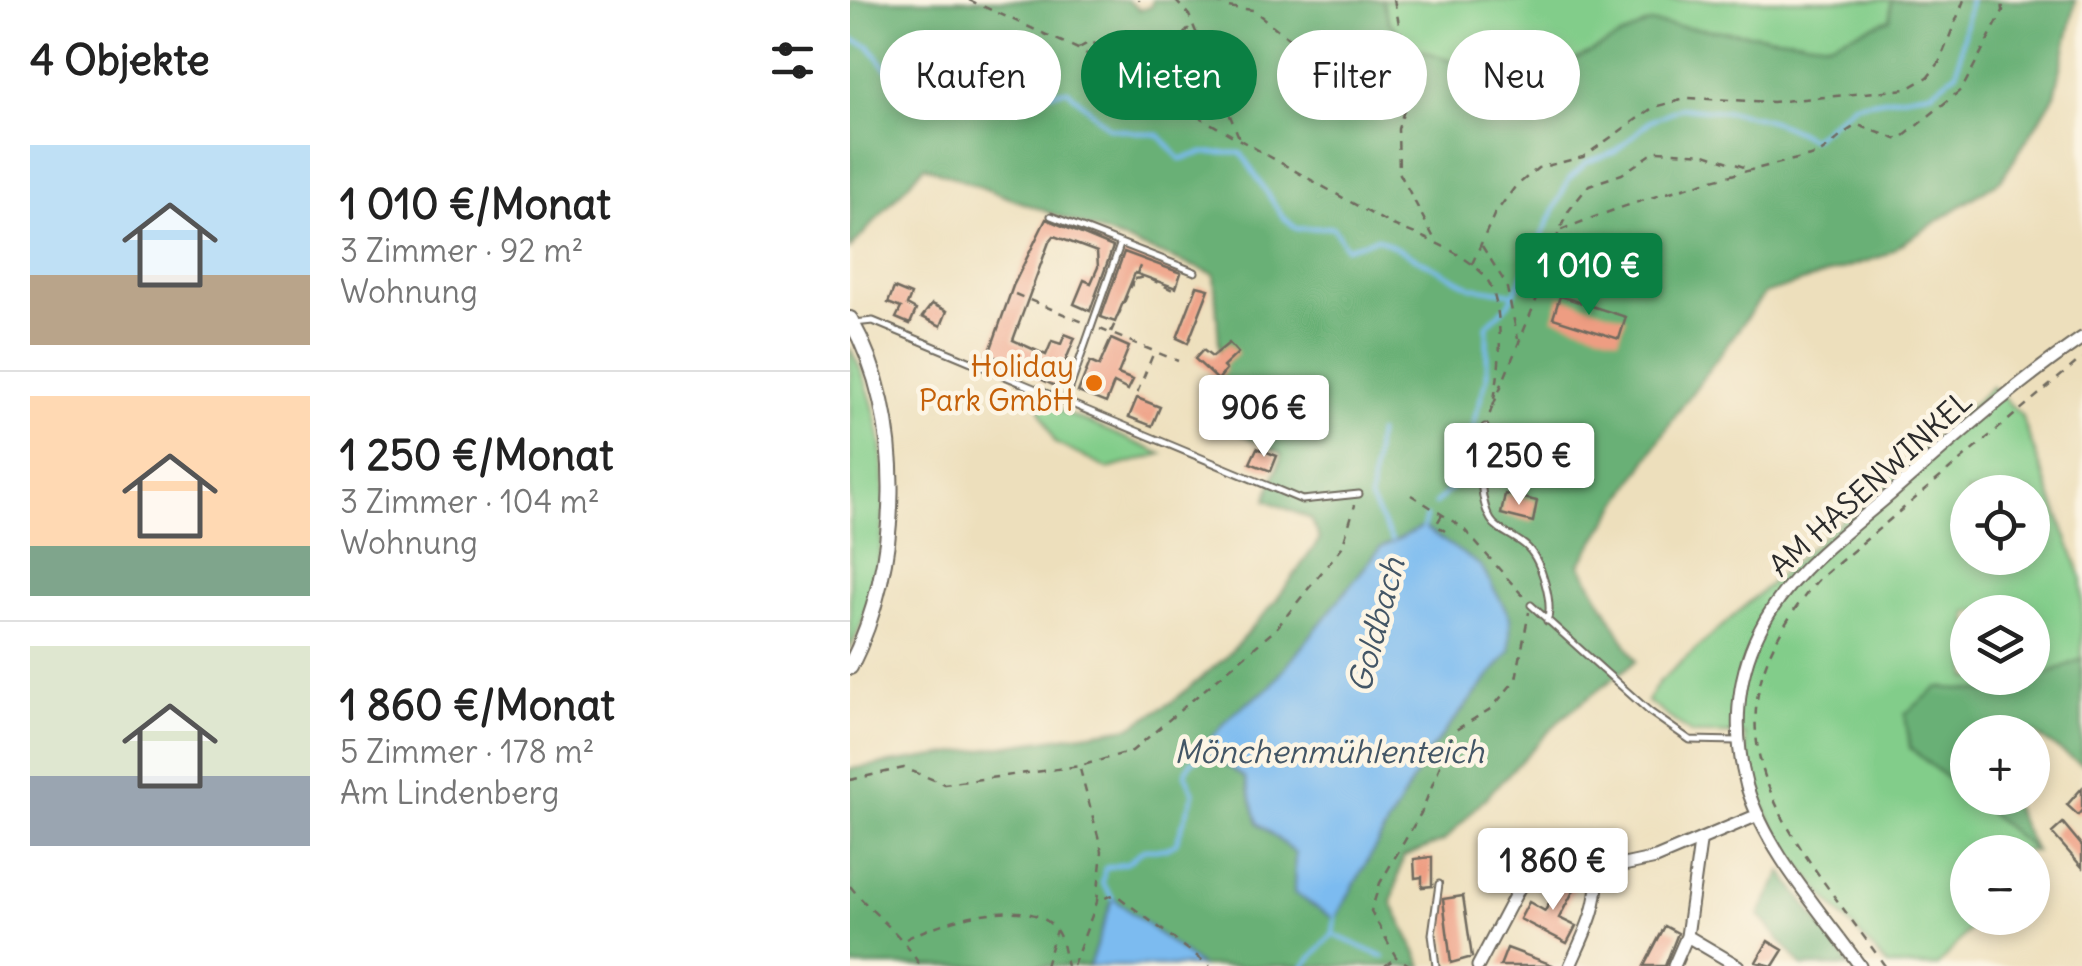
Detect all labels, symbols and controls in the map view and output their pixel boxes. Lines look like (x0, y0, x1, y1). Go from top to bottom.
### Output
chip: Kaufen (880, 30, 1061, 120)
chip: Mieten (1081, 30, 1257, 120)
chip: Filter (1277, 30, 1427, 120)
chip: Neu (1447, 30, 1580, 120)
icon: filters (765, 33, 820, 88)
text: 4 Objekte (30, 34, 210, 86)
text: 1 010 €/Monat (340, 178, 611, 230)
icon: home (110, 185, 230, 305)
text: 3 Zimmer · 92 m² (340, 230, 584, 271)
pin: 1 010 € (1497, 233, 1681, 318)
text: 1 010 € (1537, 245, 1641, 286)
text: Wohnung (340, 271, 478, 312)
place label: Holiday Park GmbH (919, 347, 1074, 419)
marker: Holiday Park GmbH (1083, 372, 1105, 394)
pin: 906 € (1194, 375, 1334, 460)
street label: AM HASENWINKEL (1761, 382, 1979, 584)
text: 906 € (1221, 387, 1307, 428)
pin: 1 250 € (1427, 423, 1611, 508)
text: 1 250 €/Monat (340, 429, 614, 481)
text: 1 250 € (1466, 435, 1572, 476)
icon: home (110, 436, 230, 556)
map controls (1950, 475, 2050, 935)
button: locate (1950, 475, 2050, 575)
text: 3 Zimmer · 104 m² (340, 481, 600, 522)
text: Wohnung (340, 522, 478, 563)
water label: Goldbach (1338, 553, 1414, 697)
button: layers (1950, 595, 2050, 695)
text: 1 860 €/Monat (340, 679, 615, 731)
icon: home (110, 686, 230, 806)
button: + (1950, 715, 2050, 815)
text: 5 Zimmer · 178 m² (340, 731, 595, 772)
water label: Mönchenmühlenteich (1174, 731, 1485, 772)
text: Am Lindenberg (340, 772, 559, 813)
pin: 1 860 € (1461, 828, 1645, 913)
button: − (1950, 835, 2050, 935)
text: 1 860 € (1500, 840, 1606, 881)

